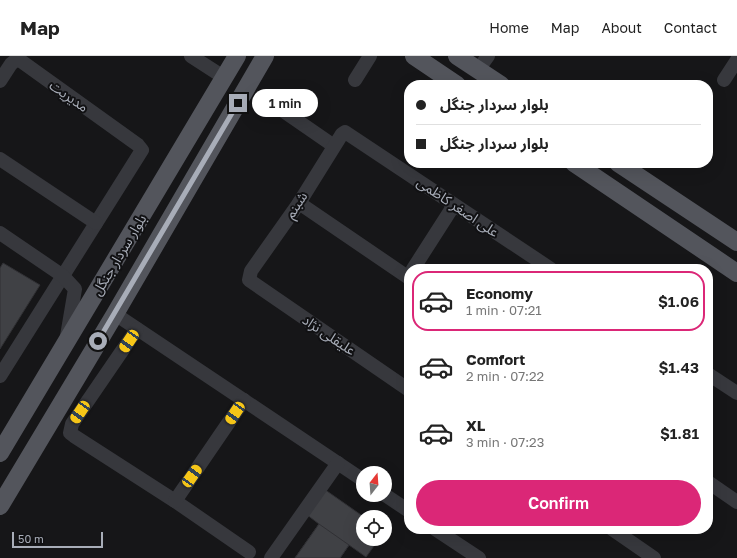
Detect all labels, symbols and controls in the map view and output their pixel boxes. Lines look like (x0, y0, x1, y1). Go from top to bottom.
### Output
text: Map (20, 16, 60, 39)
text: Home (489, 19, 529, 36)
text: Map (551, 19, 579, 36)
text: About (601, 19, 642, 36)
text: Contact (664, 19, 717, 36)
street label: مدیریت (46, 76, 92, 116)
callout: 1 min (252, 89, 318, 117)
route end (229, 94, 247, 112)
text: 1 min (269, 95, 301, 111)
text: بلوار سردار جنگل (440, 95, 549, 113)
text: بلوار سردار جنگل (440, 134, 549, 152)
street label: علی اصغر کاظمی (414, 173, 502, 241)
street label: شبنم (281, 188, 313, 223)
street label: بلوار سردار جنگل (88, 211, 150, 299)
icon: car (418, 283, 454, 319)
text: Economy (466, 284, 533, 302)
text: $1.06 (658, 292, 699, 310)
text: 1 min · 07:21 (466, 302, 542, 318)
street label: علیقلی نژاد (299, 311, 359, 359)
car (117, 328, 141, 354)
route start (89, 332, 107, 350)
icon: car (418, 349, 454, 385)
text: Comfort (466, 350, 525, 368)
text: $1.43 (658, 358, 699, 376)
text: 2 min · 07:22 (466, 368, 544, 384)
car (68, 399, 92, 425)
car (223, 400, 247, 426)
icon: car (418, 415, 454, 451)
text: XL (466, 416, 485, 434)
text: $1.81 (660, 424, 699, 442)
text: 3 min · 07:23 (466, 434, 544, 450)
car (180, 463, 204, 489)
north arrow (356, 466, 392, 502)
map controls (356, 466, 392, 546)
button: Confirm (416, 480, 701, 526)
button: locate (356, 510, 392, 546)
scale bar (12, 530, 103, 549)
text: 50 m (18, 532, 44, 545)

